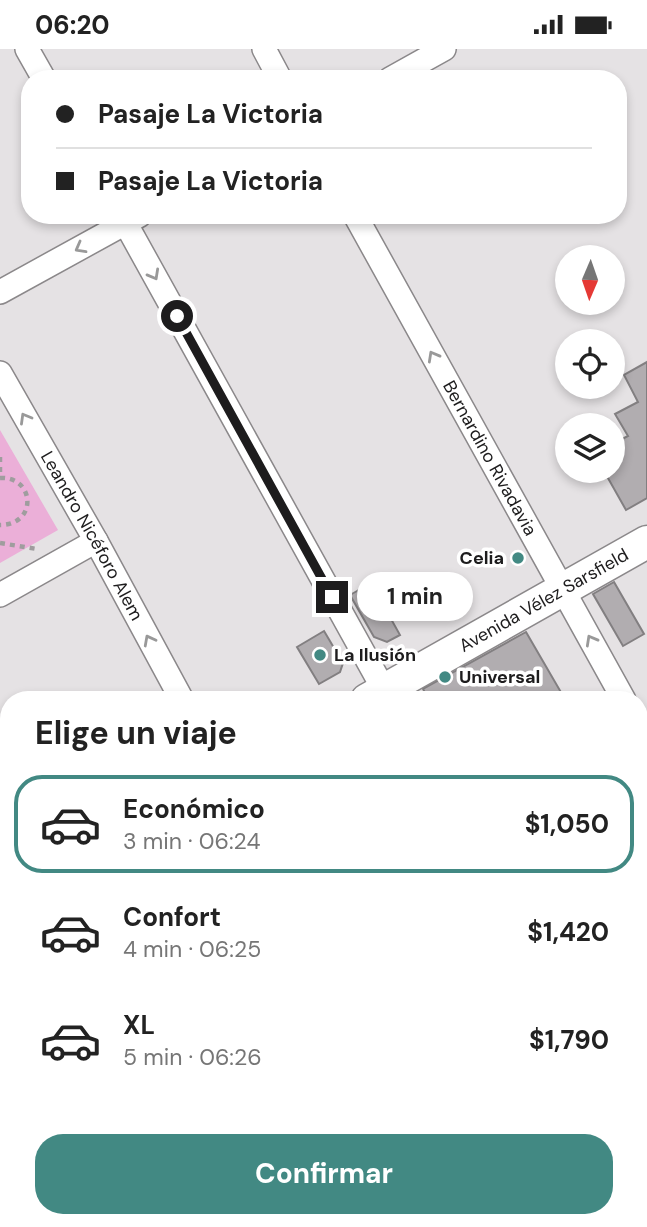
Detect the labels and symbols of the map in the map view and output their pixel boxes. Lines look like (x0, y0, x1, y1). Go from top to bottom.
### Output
one-way arrow (74, 240, 87, 253)
north arrow (555, 245, 625, 315)
one-way arrow (146, 268, 159, 280)
route start (161, 300, 193, 332)
one-way arrow (428, 350, 441, 363)
street label: Bernardino Rivadavia (437, 376, 543, 540)
one-way arrow (20, 412, 33, 425)
street label: Leandro Nicéforo Alem (35, 447, 149, 625)
street label: Avenida Vélez Sarsfield (455, 543, 633, 658)
place label: Celia (460, 546, 504, 570)
marker: Celia (510, 550, 526, 566)
callout: 1 min (356, 573, 472, 621)
route end (316, 581, 348, 613)
one-way arrow (144, 635, 158, 647)
one-way arrow (586, 635, 599, 648)
place label: La Ilusión (334, 643, 416, 667)
marker: La Ilusión (312, 647, 328, 663)
place label: Universal (459, 665, 540, 689)
marker: Universal (437, 669, 453, 685)

